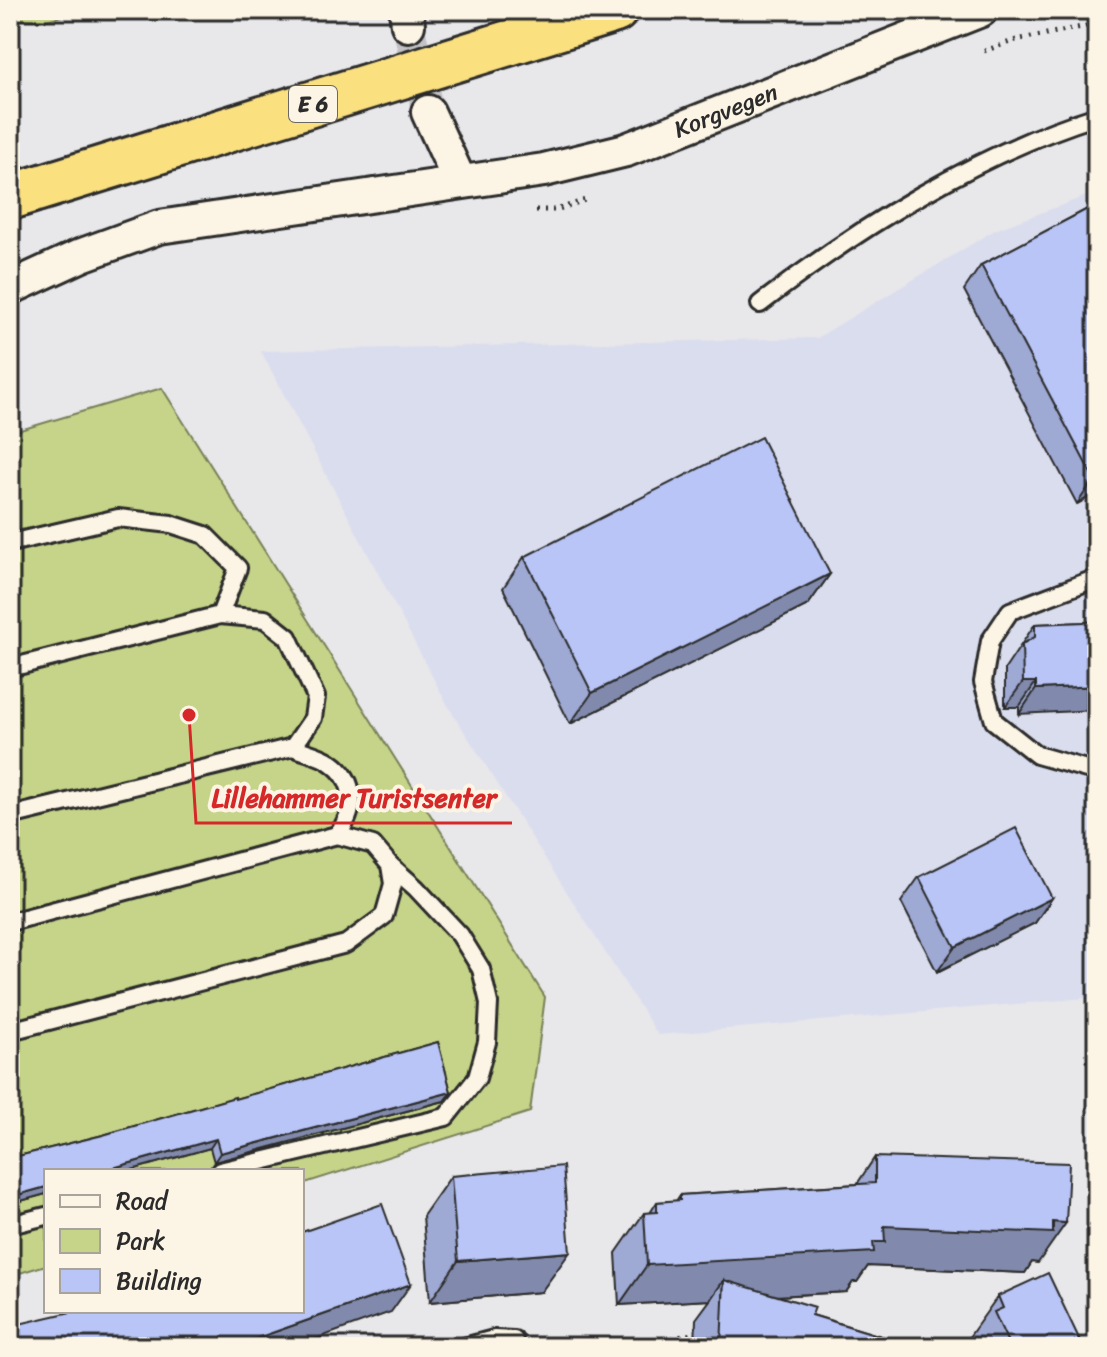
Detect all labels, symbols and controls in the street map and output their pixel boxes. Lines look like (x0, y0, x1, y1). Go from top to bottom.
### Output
street label: Korgvegen (667, 71, 784, 150)
road number: E 6 (289, 86, 337, 122)
callout: Lillehammer Turistsenter (196, 773, 512, 823)
text: Lillehammer Turistsenter (212, 775, 499, 821)
legend (44, 1169, 304, 1313)
text: Road (116, 1180, 170, 1222)
text: Park (116, 1220, 165, 1262)
text: Building (116, 1260, 202, 1302)

